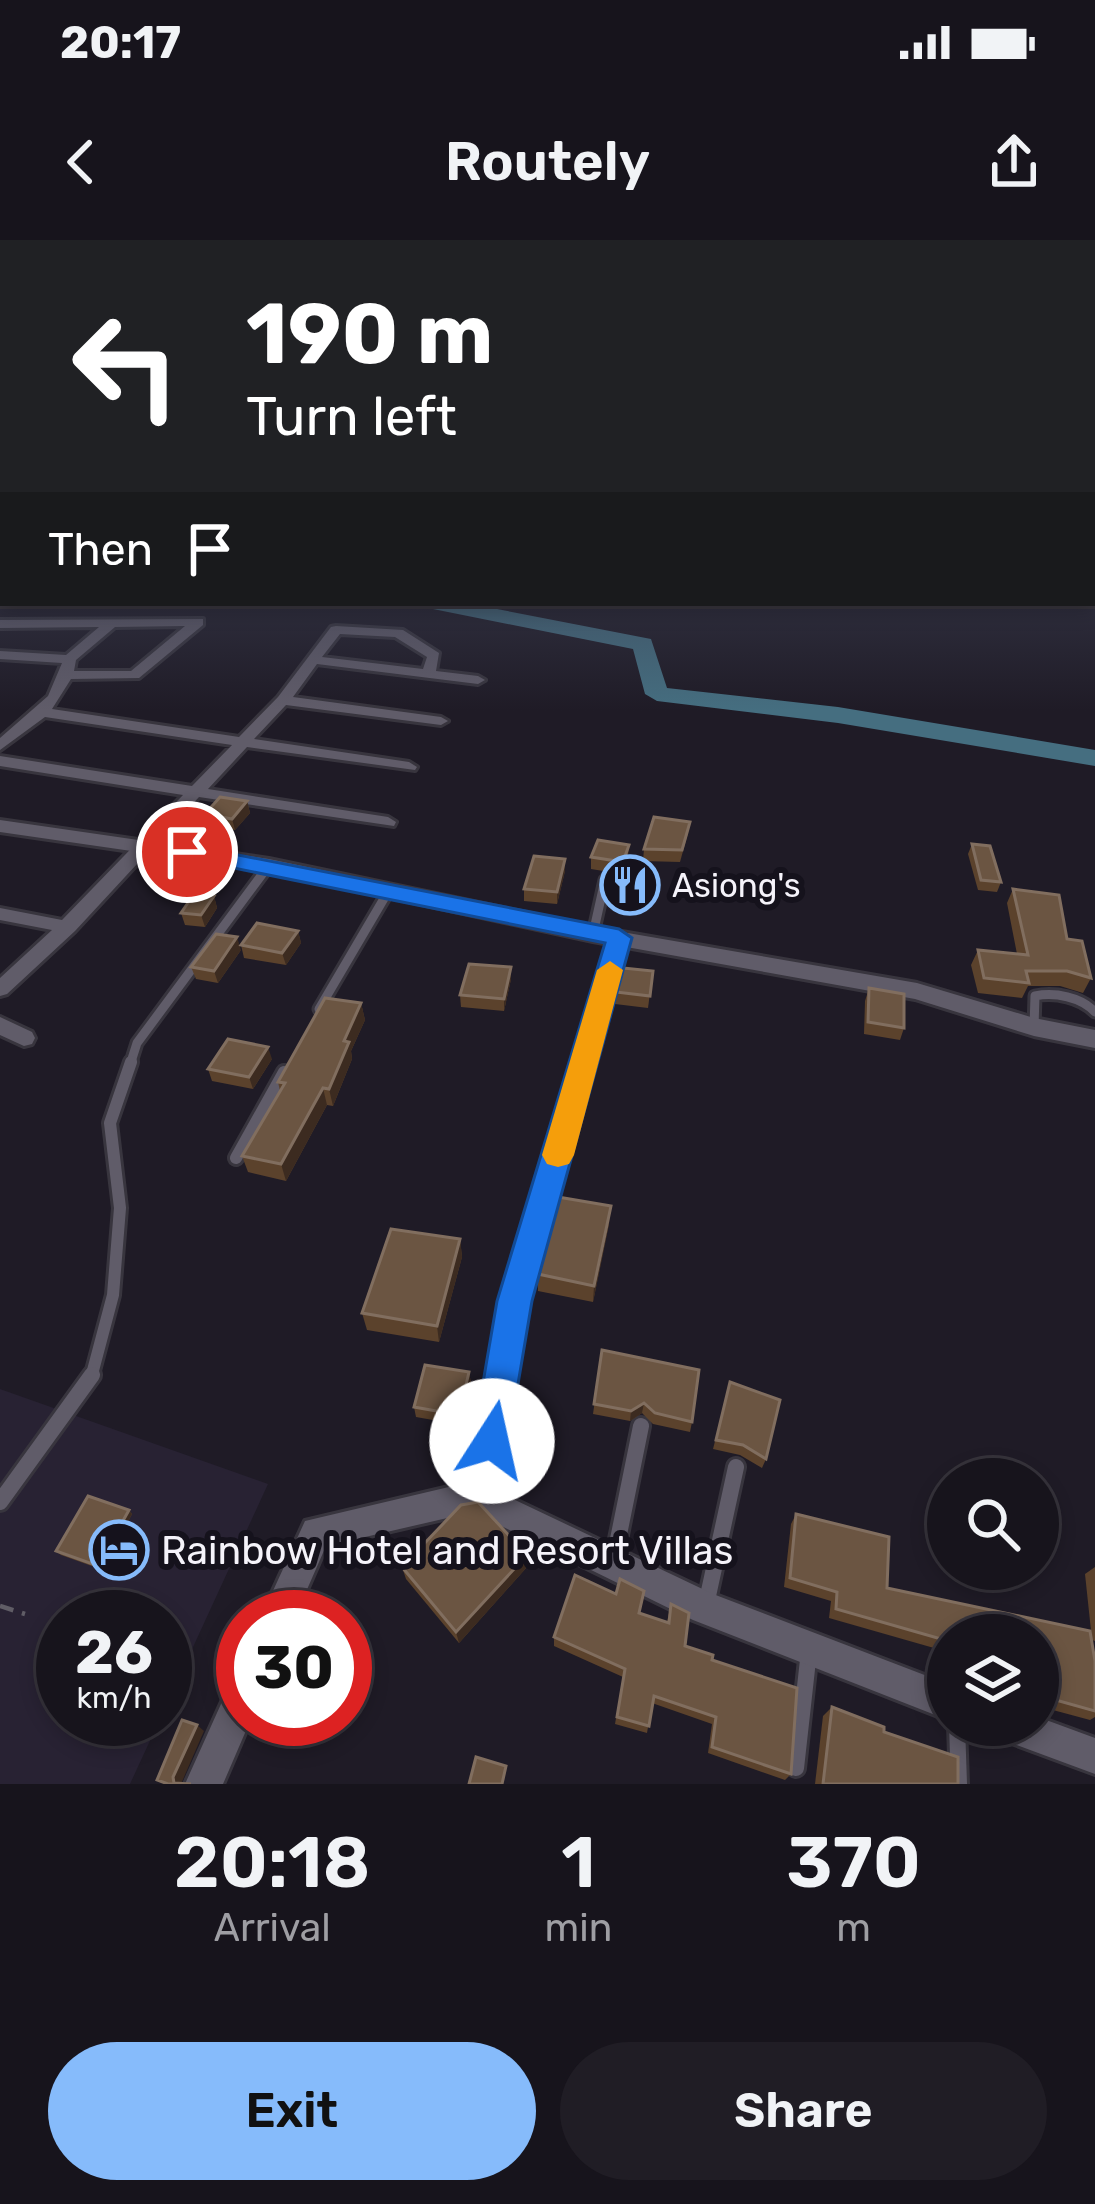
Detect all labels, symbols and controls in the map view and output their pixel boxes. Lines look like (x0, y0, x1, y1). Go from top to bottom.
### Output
text: 20:17 (60, 16, 181, 69)
icon: back (48, 129, 114, 195)
icon: share (981, 129, 1047, 195)
text: Routely (445, 130, 650, 194)
text: 190 m (246, 284, 494, 384)
icon: left (48, 288, 204, 444)
text: Turn left (246, 385, 457, 449)
icon: arrive (177, 516, 243, 582)
text: Then (48, 523, 153, 576)
pin (136, 801, 238, 903)
icon: arrive (154, 819, 220, 885)
restaurant icon: Asiong's (599, 854, 661, 916)
place label: Asiong's (672, 866, 801, 905)
position arrow (429, 1378, 555, 1504)
map controls (927, 1458, 1059, 1746)
button: search (927, 1458, 1059, 1590)
hotel icon: Rainbow Hotel and Resort Villas (88, 1519, 150, 1581)
place label: Rainbow Hotel and Resort Villas (161, 1528, 733, 1574)
speed limit sign: 30 (216, 1590, 372, 1746)
button: layers (927, 1614, 1059, 1746)
text: 26 (75, 1617, 153, 1688)
text: km/h (77, 1680, 151, 1716)
text: 20:18 (174, 1820, 371, 1905)
text: 1 (561, 1820, 596, 1905)
text: 370 (786, 1820, 921, 1905)
text: Arrival (214, 1905, 331, 1951)
text: min (545, 1905, 612, 1951)
text: m (836, 1905, 871, 1951)
button: Exit (48, 2042, 536, 2180)
button: Share (560, 2042, 1047, 2180)

